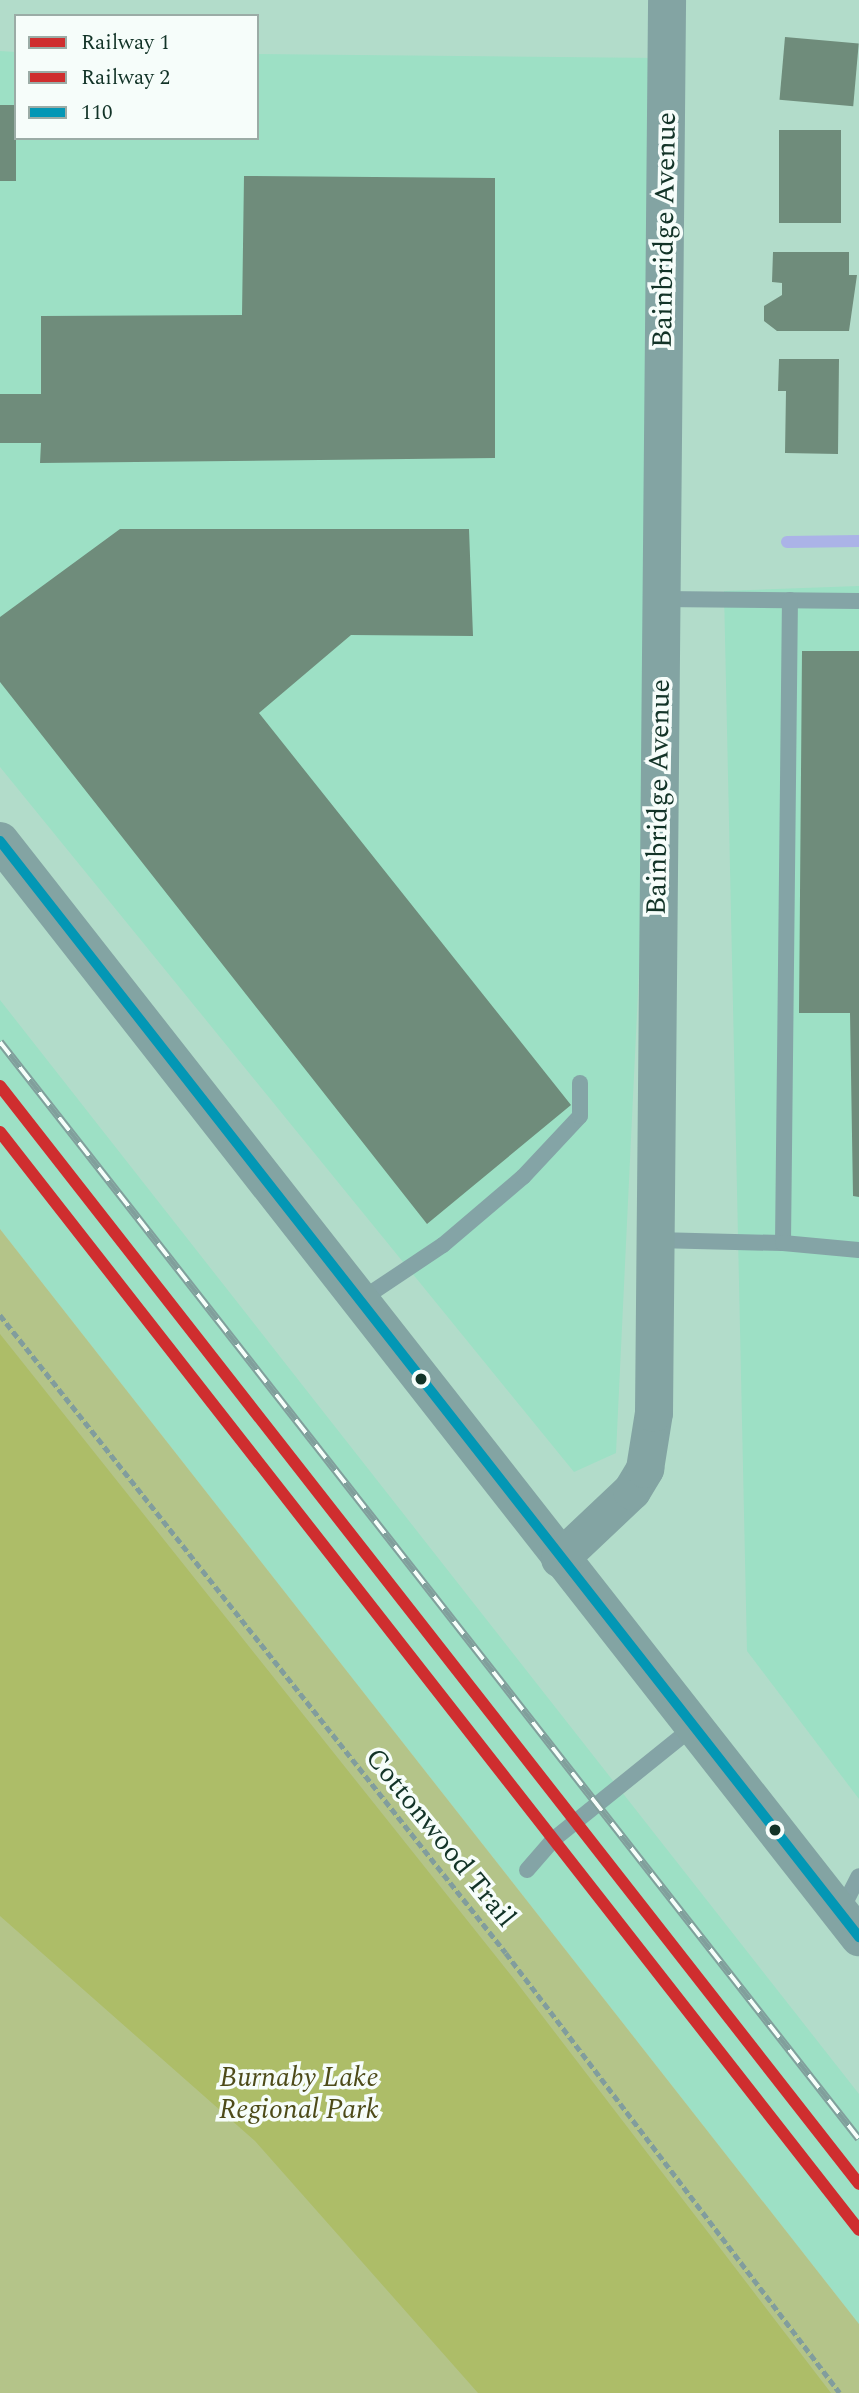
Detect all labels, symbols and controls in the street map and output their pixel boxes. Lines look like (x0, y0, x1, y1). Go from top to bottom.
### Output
legend (14, 14, 259, 140)
text: Railway 1 (81, 27, 170, 59)
text: Railway 2 (81, 62, 170, 94)
text: 110 (81, 97, 113, 129)
street label: Bainbridge Avenue (646, 112, 684, 348)
street label: Bainbridge Avenue (640, 679, 678, 915)
unlabelled marker (414, 1372, 428, 1386)
street label: Cottonwood Trail (357, 1742, 523, 1934)
unlabelled marker (768, 1823, 782, 1837)
park label: Burnaby Lake Regional Park (219, 2061, 379, 2127)

